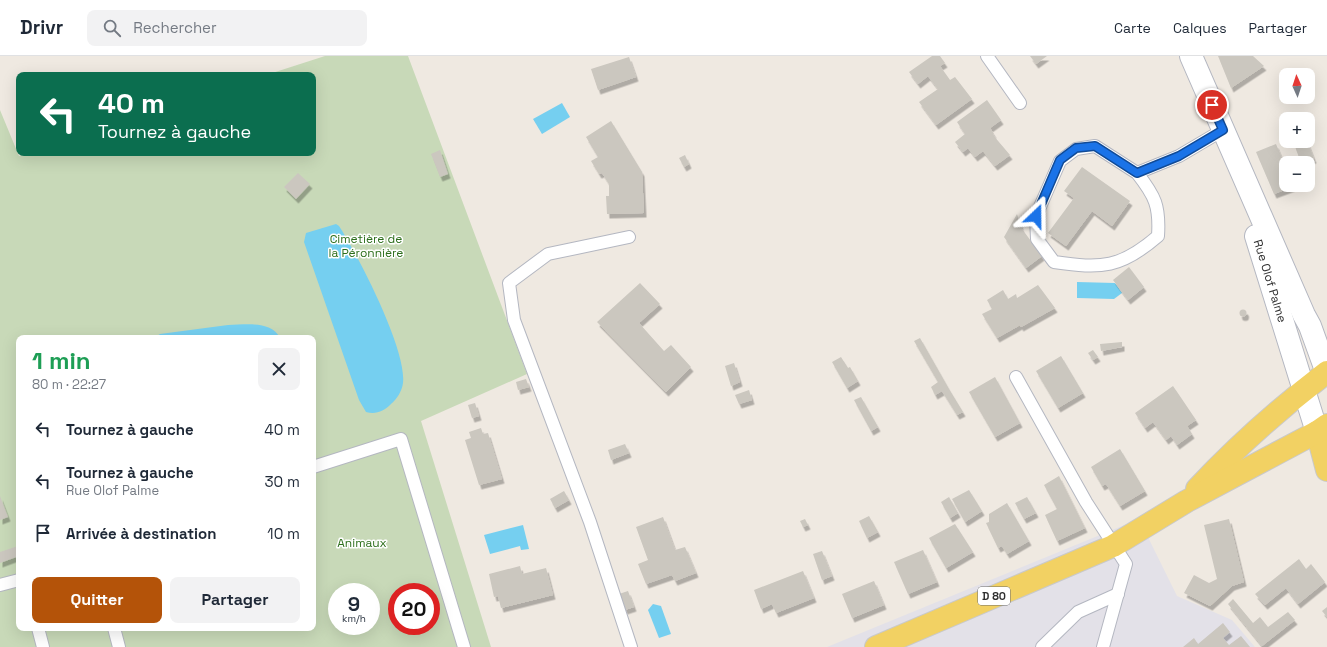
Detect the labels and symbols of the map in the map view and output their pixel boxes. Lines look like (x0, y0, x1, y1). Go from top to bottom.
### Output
north arrow (1279, 68, 1315, 104)
pin (1195, 88, 1229, 122)
position arrow (1015, 195, 1057, 237)
park label: Cimetière de la Péronnière (329, 231, 403, 261)
street label: Rue Olof Palme (1250, 238, 1290, 324)
park label: Animaux (337, 535, 387, 551)
speed limit sign: 20 (388, 583, 440, 635)
road number: D 80 (978, 587, 1010, 605)

